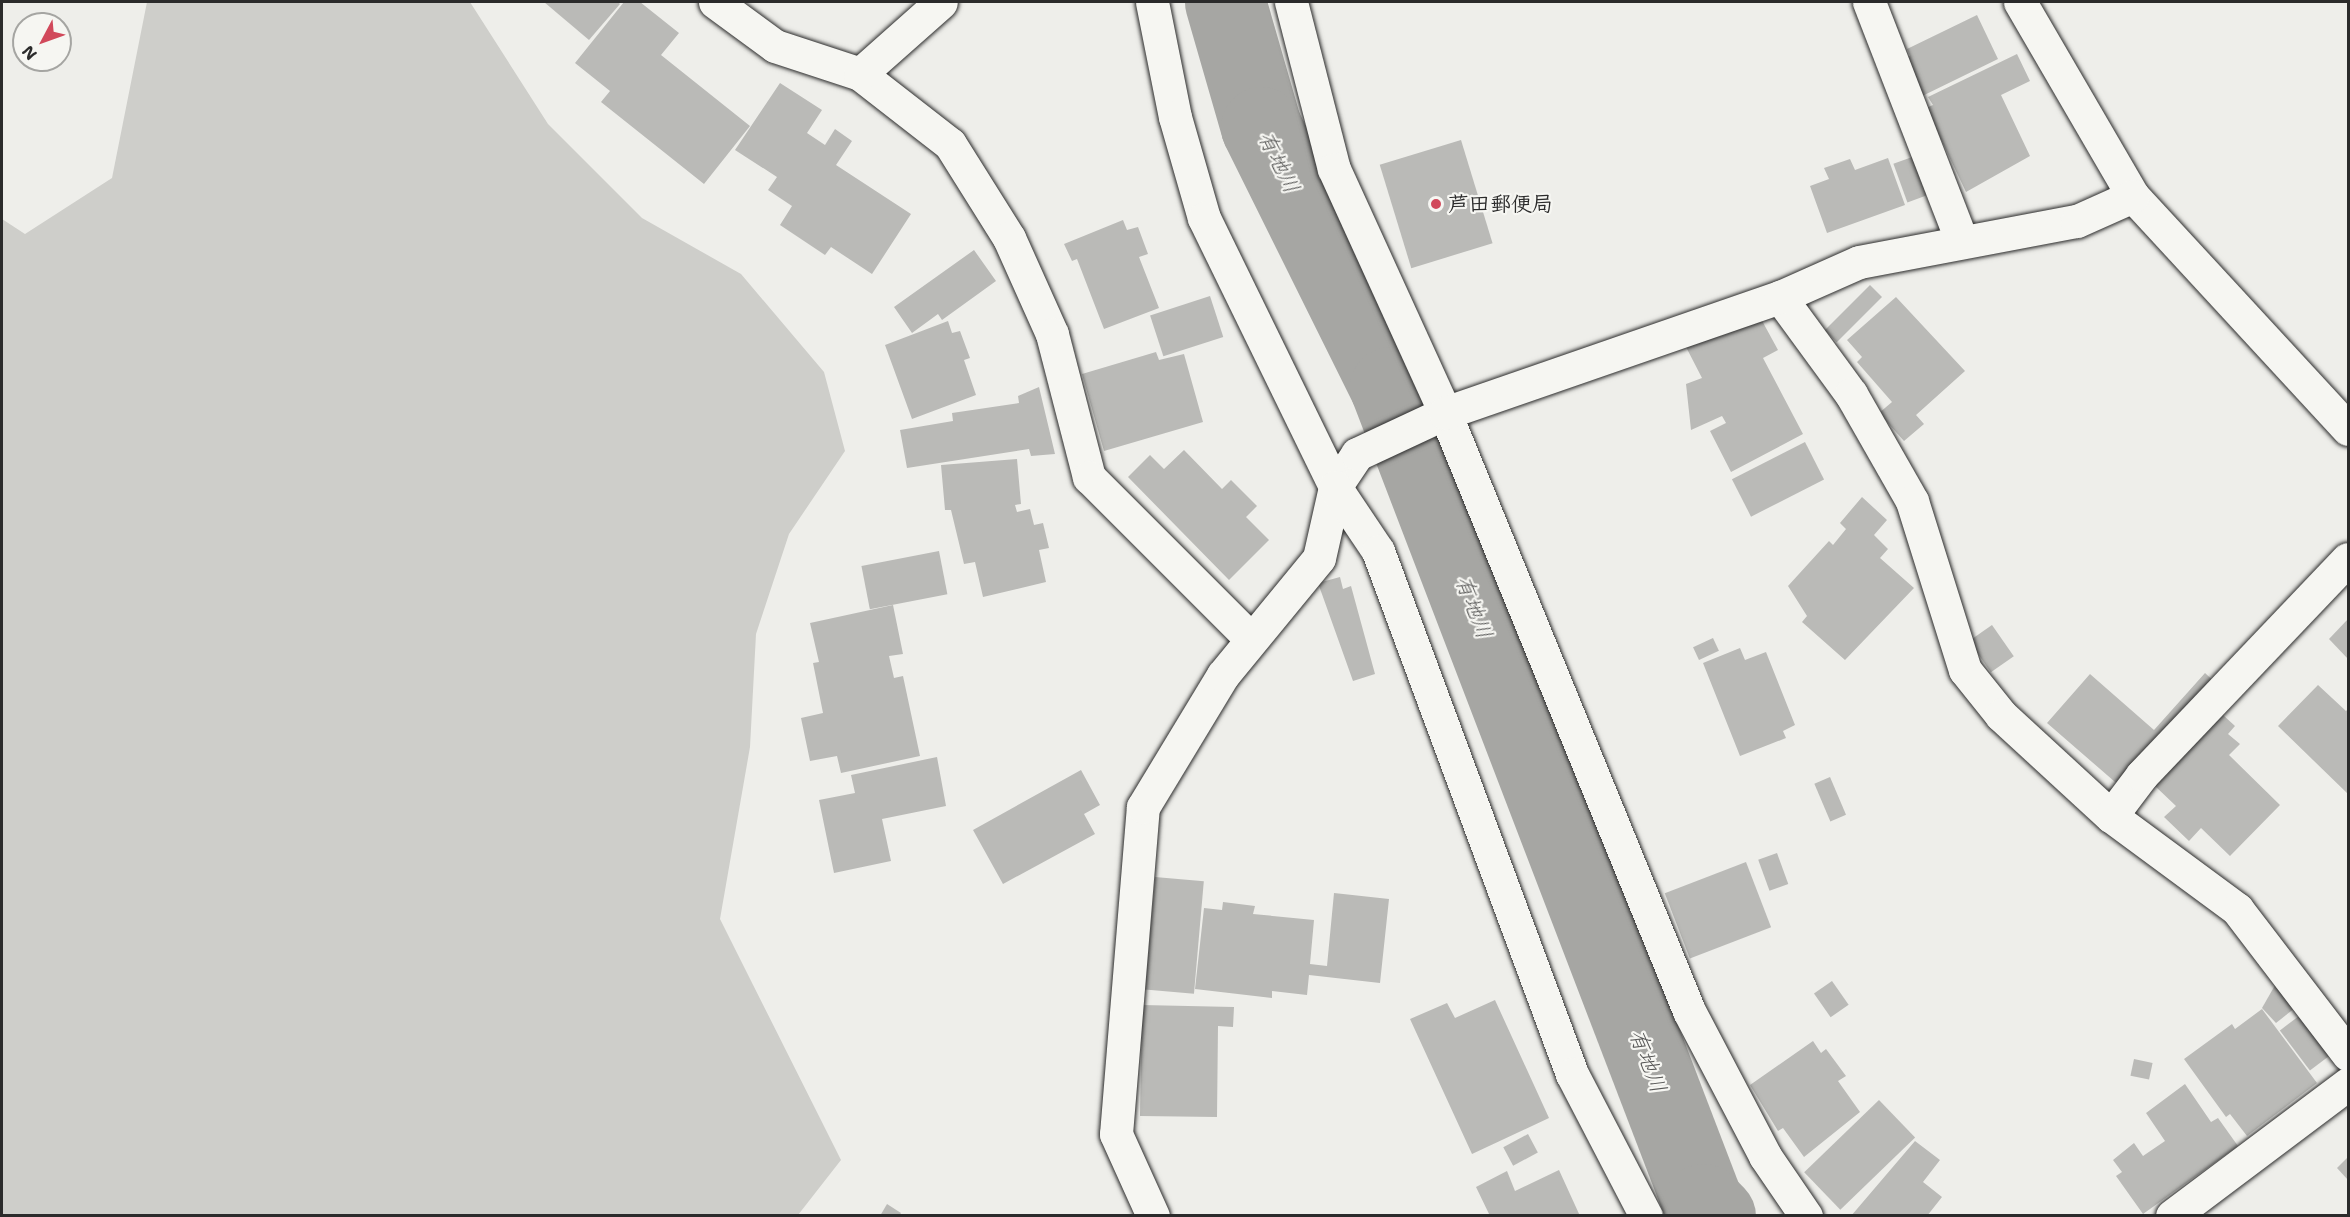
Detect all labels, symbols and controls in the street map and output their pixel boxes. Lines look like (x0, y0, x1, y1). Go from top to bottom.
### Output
north arrow (12, 12, 72, 72)
text: N (17, 41, 42, 65)
water label: 有地川 (1253, 127, 1305, 197)
place label: 芦田郵便局 (1448, 191, 1553, 217)
marker: 芦田郵便局 (1429, 197, 1443, 211)
water label: 有地川 (1450, 571, 1498, 643)
water label: 有地川 (1624, 1025, 1672, 1097)

